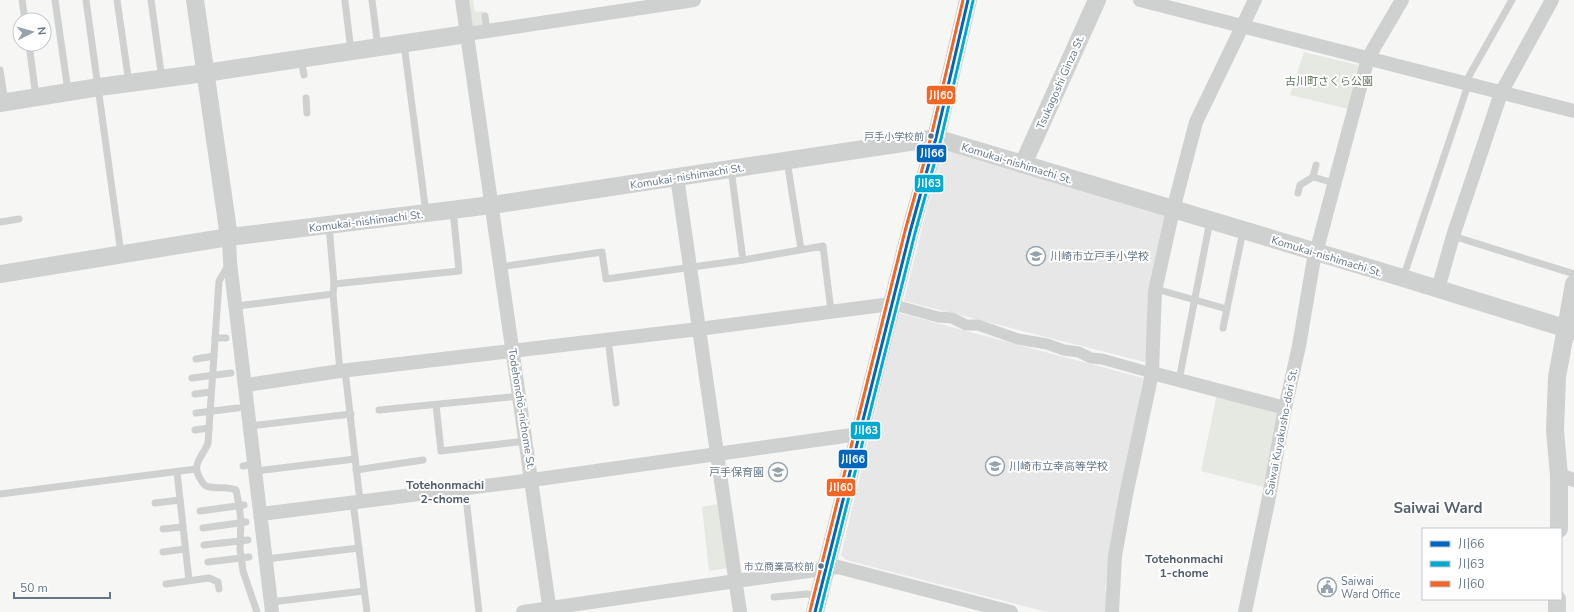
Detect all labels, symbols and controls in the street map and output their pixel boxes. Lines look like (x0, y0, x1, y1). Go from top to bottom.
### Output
north arrow (12, 12, 52, 52)
text: N (34, 26, 49, 36)
street label: Tsukagoshi Ginza St. (1033, 33, 1088, 132)
park label: 古川町さくら公園 (1285, 74, 1373, 89)
line badge: 川60 (926, 85, 956, 105)
text: 川60 (929, 88, 953, 103)
place label: 戸手小学校前 (864, 130, 924, 144)
marker: 戸手小学校前 (926, 131, 936, 141)
street label: Komukai-nishimachi St. (960, 139, 1074, 187)
line badge: 川66 (916, 144, 947, 163)
text: 川66 (920, 146, 944, 161)
street label: Komukai-nishimachi St. (629, 160, 745, 193)
line badge: 川63 (914, 174, 944, 193)
text: 川63 (917, 176, 941, 191)
street label: Komukai-nishimachi St. (308, 207, 424, 236)
street label: Komukai-nishimachi St. (1270, 232, 1384, 280)
school or university icon: 川崎市立戸手小学校 (1025, 245, 1047, 267)
place label: 川崎市立戸手小学校 (1050, 249, 1149, 264)
street label: Todehonchō-nichome St. (505, 347, 539, 471)
street label: Saiwai Kuyakusho-dōri St. (1262, 367, 1301, 497)
line badge: 川63 (850, 421, 881, 440)
text: 川63 (854, 423, 878, 438)
line badge: 川66 (838, 449, 868, 469)
text: 川66 (841, 452, 865, 467)
school or university icon: 川崎市立幸高等学校 (984, 455, 1006, 477)
place label: 川崎市立幸高等学校 (1009, 459, 1108, 474)
school or university icon: 戸手保育園 (767, 461, 789, 483)
place label: 戸手保育園 (709, 465, 764, 480)
district label: Totehonmachi 2-chome (406, 477, 484, 507)
line badge: 川60 (826, 478, 856, 497)
text: 川60 (829, 480, 853, 495)
district label: Saiwai Ward (1394, 498, 1482, 518)
legend (1422, 528, 1562, 600)
text: 川66 (1458, 536, 1484, 552)
district label: Totehonmachi 1-chome (1145, 551, 1223, 581)
text: 川63 (1458, 556, 1484, 572)
place label: 市立商業高校前 (744, 560, 814, 574)
marker: 市立商業高校前 (816, 561, 826, 571)
scale bar (14, 574, 110, 600)
place label: Saiwai Ward Office (1341, 574, 1400, 602)
public building icon: Saiwai Ward Office (1316, 576, 1338, 598)
text: 川60 (1458, 576, 1484, 592)
text: 50 m (20, 580, 48, 596)

